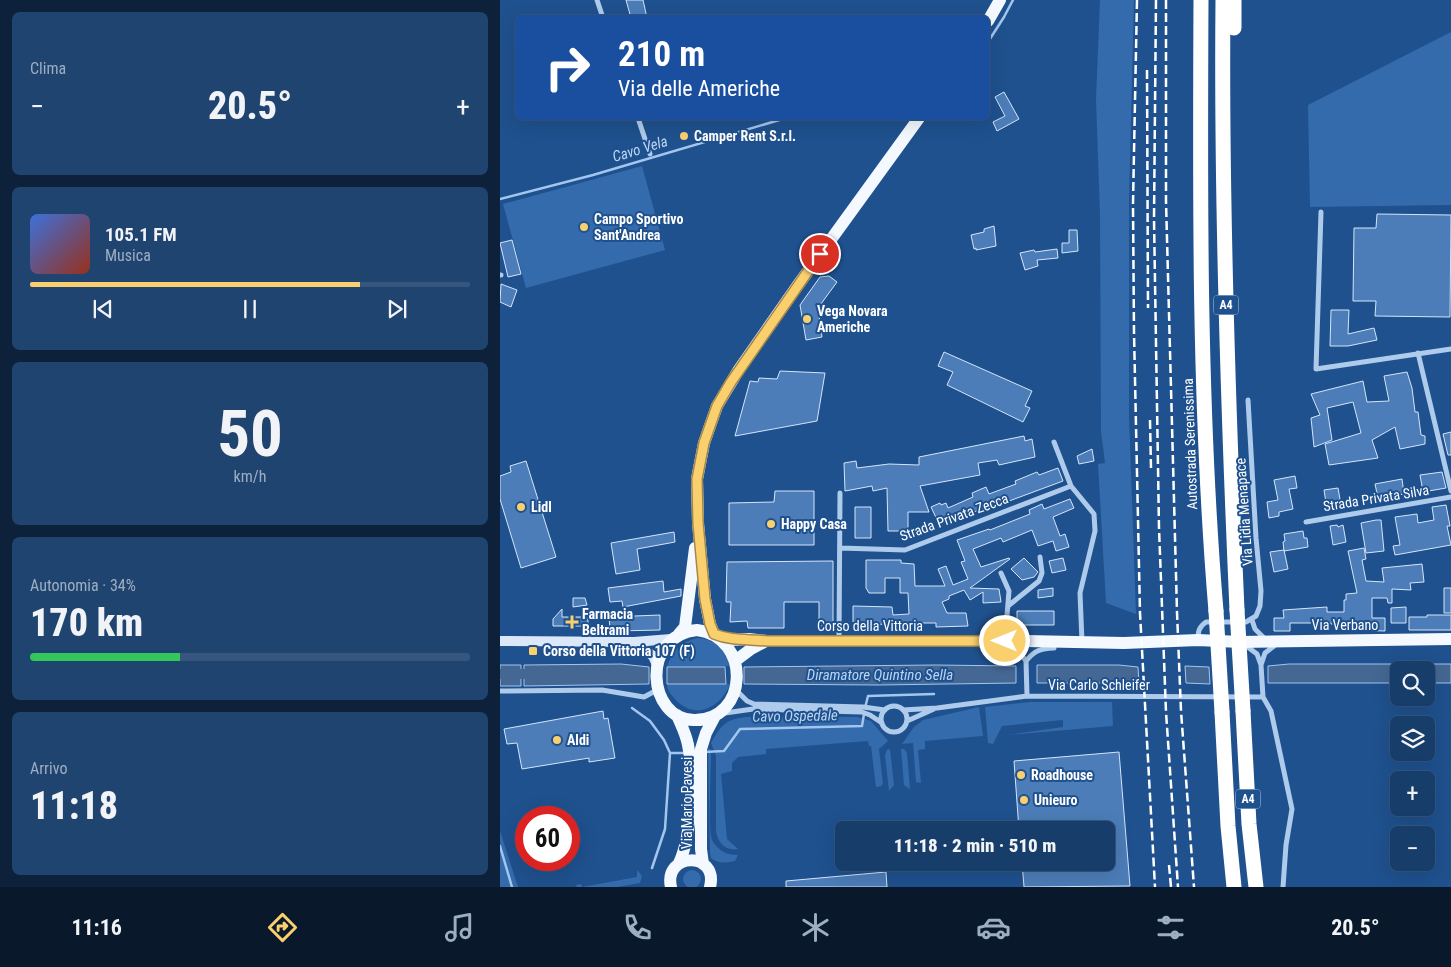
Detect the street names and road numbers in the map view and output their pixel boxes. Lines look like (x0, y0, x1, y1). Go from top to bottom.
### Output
road number: A4 (1214, 296, 1238, 314)
street label: Autostrada Serenissima (1180, 378, 1200, 510)
street label: Via Lidia Menapace (1232, 457, 1256, 567)
street label: Strada Privata Silva (1322, 482, 1430, 514)
street label: Strada Privata Zecca (898, 490, 1010, 544)
street label: Via Verbano (1312, 617, 1378, 633)
street label: Corso della Vittoria (817, 618, 923, 634)
street label: Via Carlo Schleifer (1048, 677, 1150, 693)
street label: Via Mario Pavesi (679, 757, 695, 849)
road number: A4 (1236, 790, 1260, 809)

